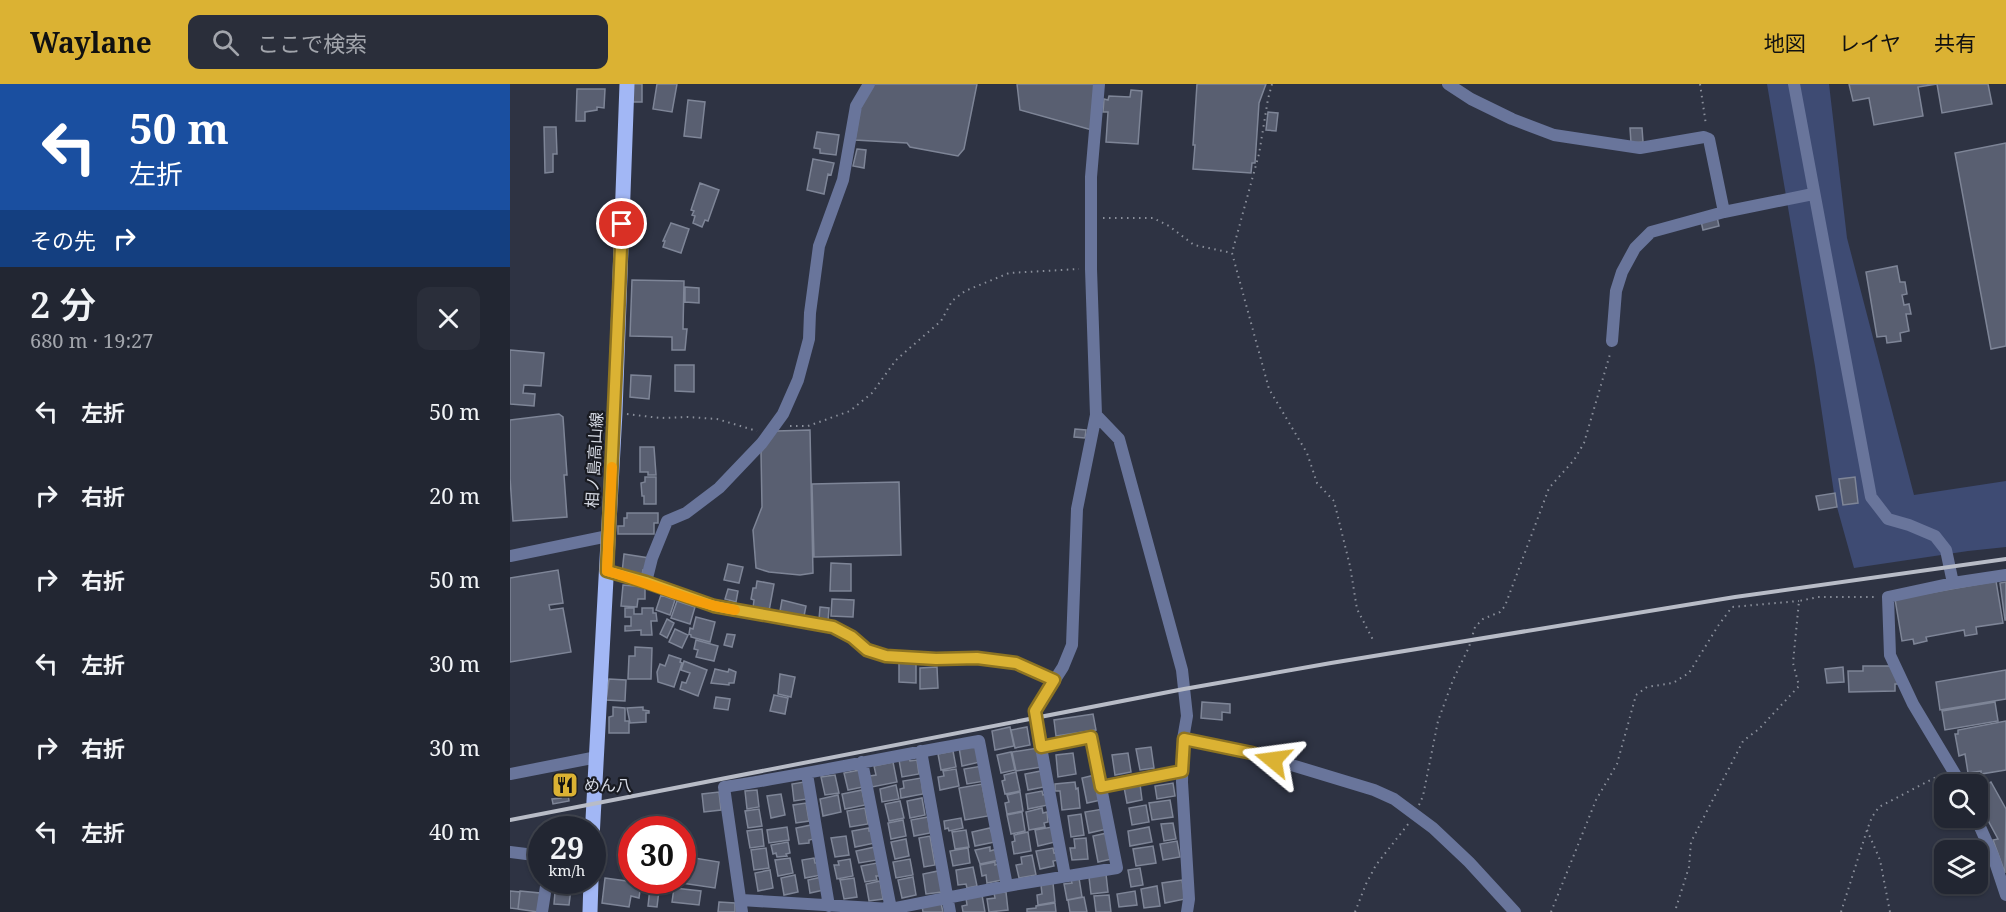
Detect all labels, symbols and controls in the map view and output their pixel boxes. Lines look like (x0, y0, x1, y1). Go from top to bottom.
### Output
search box (188, 15, 608, 69)
text: Waylane (30, 23, 152, 61)
icon: search (209, 26, 242, 59)
text: ここで検索 (257, 28, 367, 58)
text: 地図 (1764, 29, 1806, 57)
text: レイヤ (1839, 29, 1901, 57)
text: 共有 (1934, 29, 1976, 57)
text: 50 m (129, 99, 229, 156)
icon: left (30, 108, 108, 186)
text: 左折 (129, 155, 183, 192)
pin (596, 198, 647, 249)
icon: arrive (605, 207, 638, 240)
icon: right (108, 222, 141, 255)
text: その先 (30, 225, 96, 255)
text: 2 分 (30, 280, 96, 329)
button: close (417, 287, 480, 350)
text: 680 m · 19:27 (30, 327, 153, 354)
icon: left (30, 395, 63, 428)
text: 50 m (429, 396, 480, 426)
text: 左折 (81, 397, 125, 427)
street label: 相ノ島高山線 (581, 411, 607, 509)
icon: right (30, 479, 63, 512)
text: 20 m (429, 480, 480, 510)
text: 右折 (81, 481, 125, 511)
icon: right (30, 563, 63, 596)
text: 50 m (429, 564, 480, 594)
text: 右折 (81, 565, 125, 595)
icon: left (30, 647, 63, 680)
text: 30 m (429, 648, 480, 678)
text: 左折 (81, 649, 125, 679)
position arrow (1241, 728, 1305, 792)
icon: right (30, 731, 63, 764)
text: 30 m (429, 732, 480, 762)
text: 右折 (81, 733, 125, 763)
restaurant icon: めん八 (550, 770, 580, 800)
place label: めん八 (584, 774, 632, 796)
map controls (1934, 774, 1988, 894)
button: search (1934, 774, 1988, 828)
icon: left (30, 815, 63, 848)
text: 40 m (429, 816, 480, 846)
speed limit sign: 30 (618, 816, 696, 894)
text: 左折 (81, 817, 125, 847)
text: 29 (550, 827, 584, 868)
button: layers (1934, 840, 1988, 894)
text: km/h (549, 860, 585, 880)

